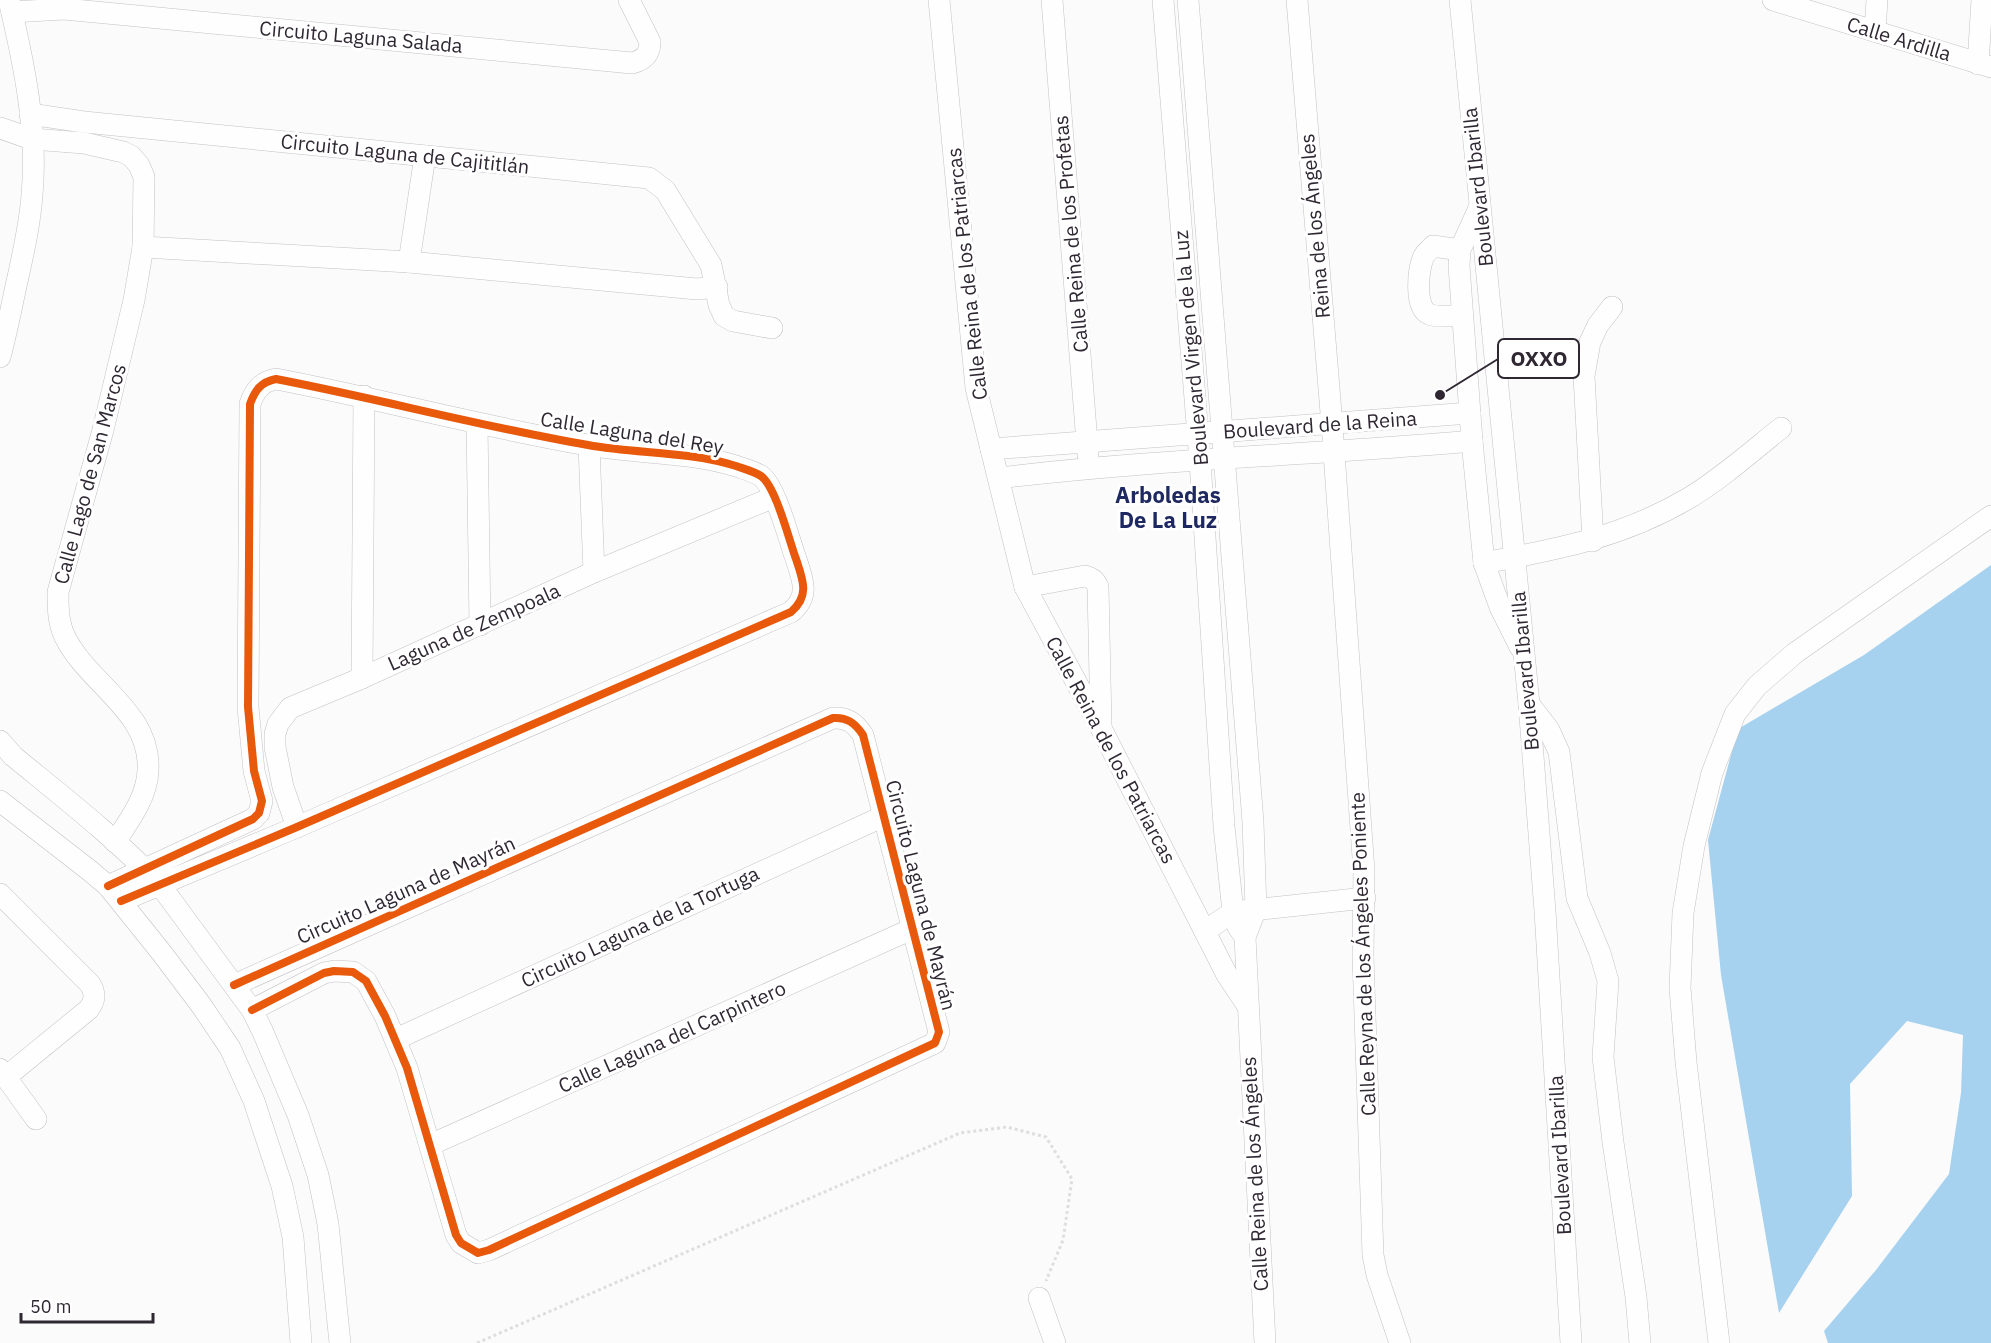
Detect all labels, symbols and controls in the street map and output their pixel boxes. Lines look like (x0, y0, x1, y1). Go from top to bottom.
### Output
street label: Calle Ardilla (1844, 10, 1955, 67)
street label: Circuito Laguna Salada (258, 14, 464, 59)
street label: Boulevard Ibarilla (1456, 106, 1499, 268)
street label: Calle Reina de los Profetas (1047, 114, 1094, 354)
street label: Circuito Laguna de Cajititlán (279, 127, 531, 180)
street label: Reina de los Ángeles (1293, 133, 1336, 320)
street label: Calle Reina de los Patriarcas (940, 147, 993, 402)
street label: Boulevard Virgen de la Luz (1167, 229, 1214, 467)
callout: OXXO (1498, 339, 1579, 378)
text: OXXO (1511, 344, 1568, 372)
street label: Calle Lago de San Marcos (47, 361, 132, 587)
street label: Boulevard de la Reina (1222, 404, 1418, 445)
street label: Calle Laguna del Rey (539, 405, 726, 460)
district label: Arboledas De La Luz (1115, 480, 1221, 534)
street label: Laguna de Zempoala (383, 576, 565, 677)
street label: Boulevard Ibarilla (1504, 590, 1545, 752)
street label: Calle Reina de los Patriarcas (1040, 631, 1183, 868)
street label: Circuito Laguna de Mayrán (880, 777, 963, 1013)
street label: Calle Reyna de los Ángeles Poniente (1343, 792, 1382, 1116)
street label: Circuito Laguna de Mayrán (292, 829, 519, 950)
street label: Circuito Laguna de la Tortuga (516, 859, 763, 994)
street label: Calle Laguna del Carpintero (554, 974, 790, 1099)
street label: Calle Reina de los Ángeles (1235, 1056, 1274, 1292)
street label: Boulevard Ibarilla (1542, 1074, 1577, 1236)
scale bar (21, 1286, 153, 1324)
text: 50 m (30, 1295, 72, 1318)

